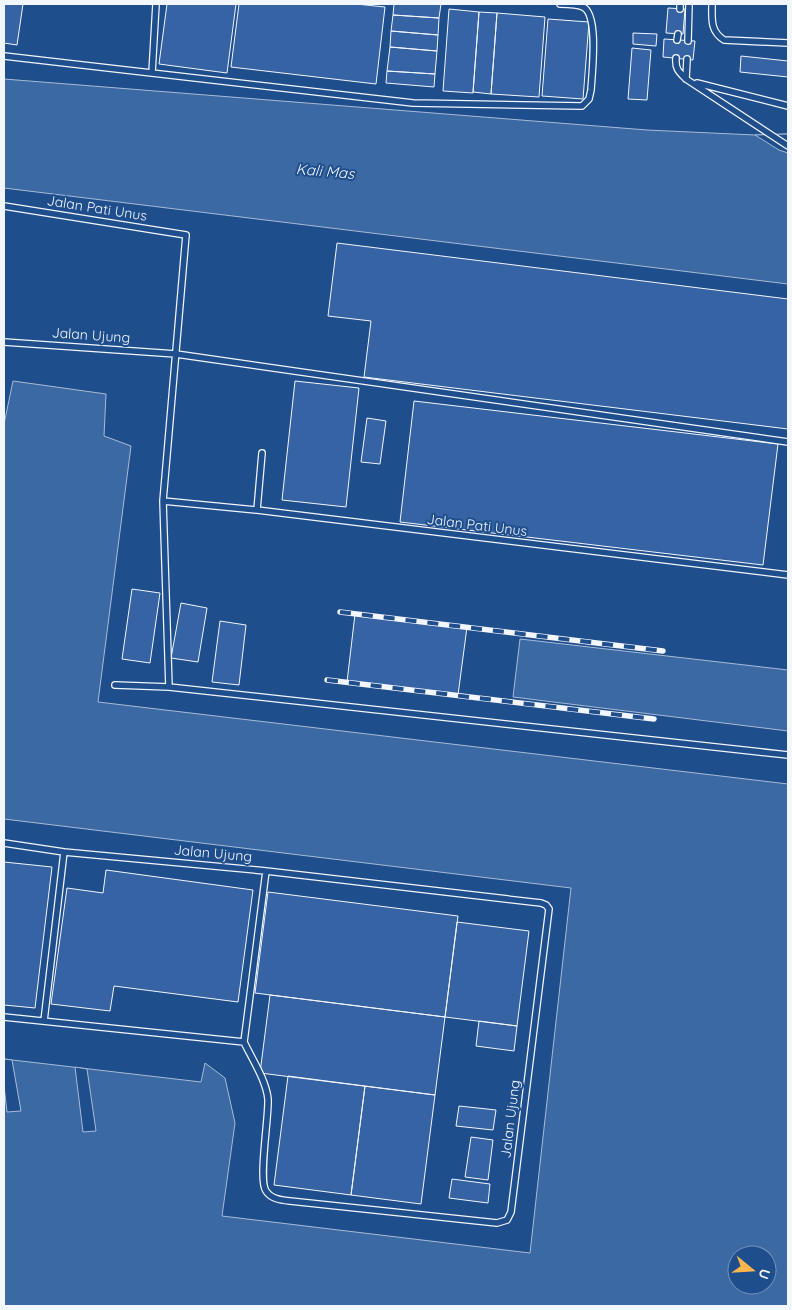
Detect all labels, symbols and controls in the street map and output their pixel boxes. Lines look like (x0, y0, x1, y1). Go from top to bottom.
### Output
water label: Kali Mas (295, 159, 356, 183)
street label: Jalan Pati Unus (46, 191, 148, 225)
street label: Jalan Ujung (51, 323, 131, 347)
street label: Jalan Pati Unus (426, 510, 528, 540)
street label: Jalan Ujung (173, 841, 253, 865)
street label: Jalan Ujung (496, 1079, 524, 1159)
north arrow (727, 1245, 777, 1295)
text: U (754, 1267, 774, 1281)

